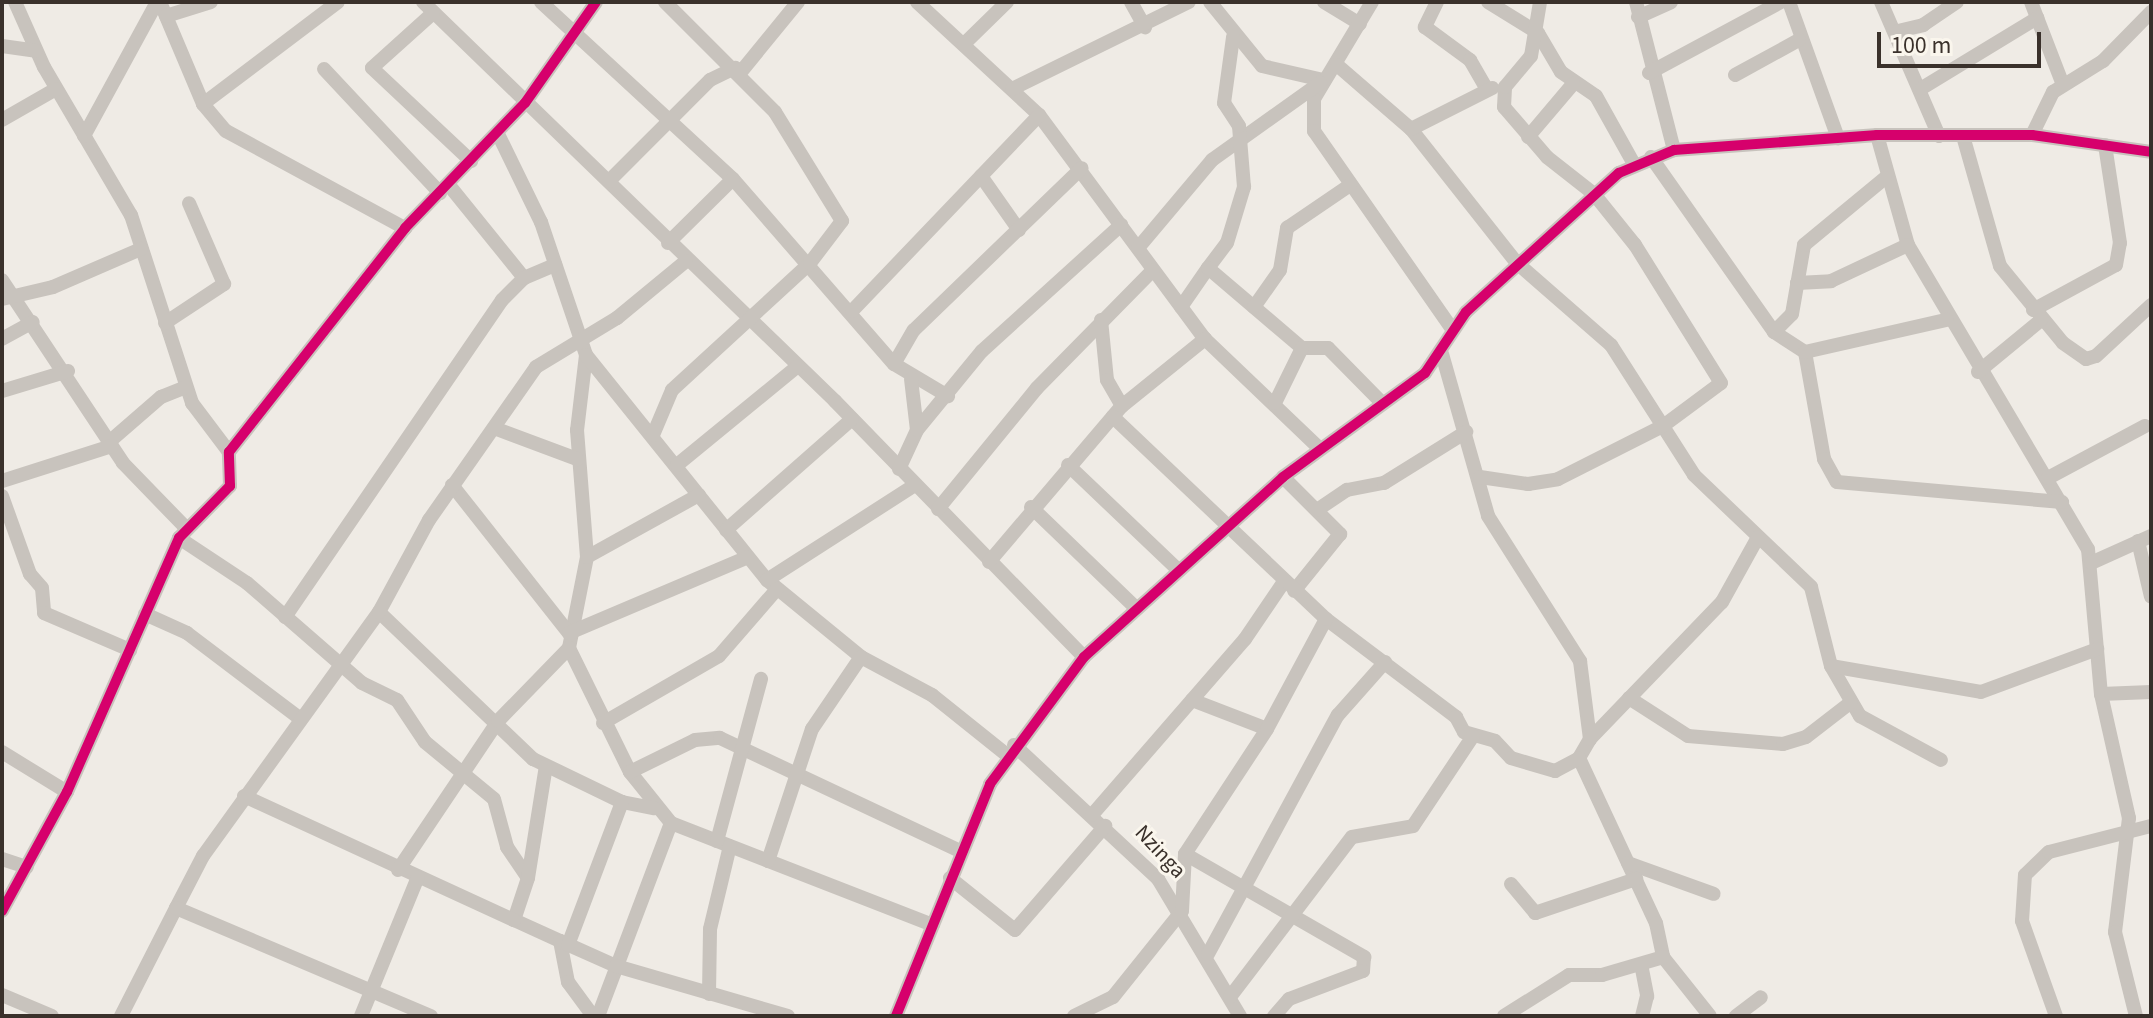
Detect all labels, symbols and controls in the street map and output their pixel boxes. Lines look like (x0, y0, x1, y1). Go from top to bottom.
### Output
scale bar (1881, 16, 2045, 66)
text: 100 m (1891, 28, 1951, 63)
street label: Nzinga (1129, 820, 1191, 884)

